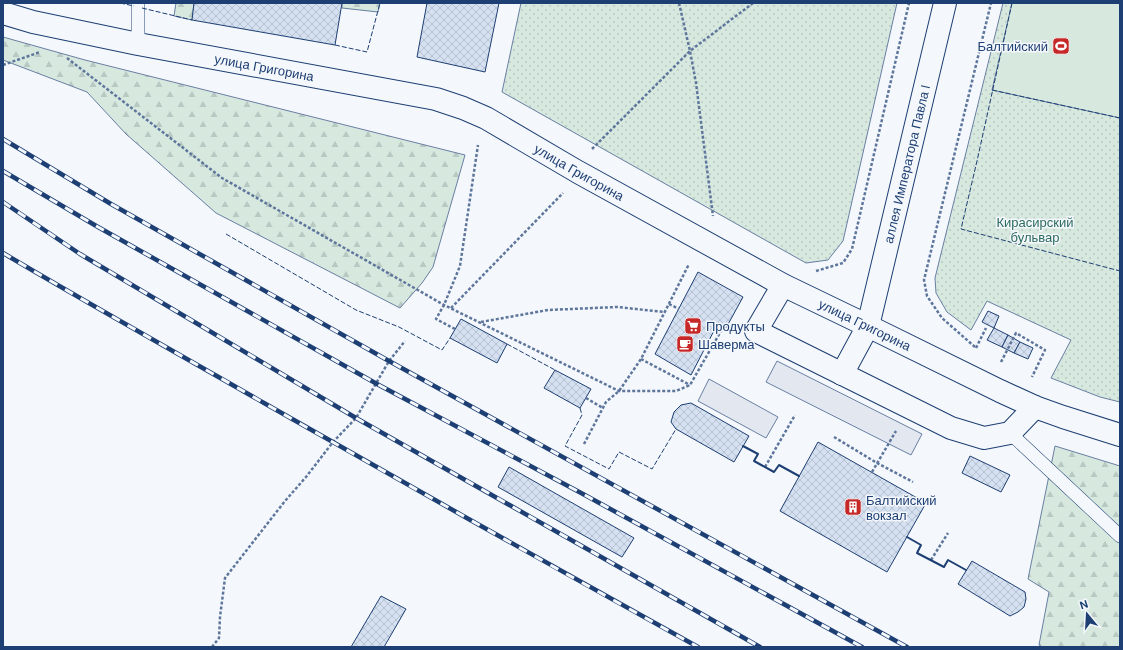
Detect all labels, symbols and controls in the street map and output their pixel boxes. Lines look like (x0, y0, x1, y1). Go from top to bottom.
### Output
sports icon: Балтийский (1051, 36, 1071, 56)
place label: Балтийский (977, 38, 1048, 55)
street label: улица Григорина (213, 50, 316, 85)
street label: аллея Императора Павла I (880, 83, 934, 245)
street label: улица Григорина (531, 140, 628, 205)
park label: Кирасирский бульвар (997, 214, 1074, 246)
street label: улица Григорина (816, 295, 914, 355)
supermarket icon: Продукты (683, 316, 703, 336)
place label: Продукты (706, 318, 765, 335)
cafe icon: Шаверма (675, 334, 695, 354)
place label: Шаверма (698, 336, 755, 353)
place label: Балтийский вокзал (866, 492, 937, 524)
building icon: Балтийский вокзал (843, 497, 863, 517)
north arrow (1067, 594, 1107, 634)
text: N (1078, 597, 1090, 612)

